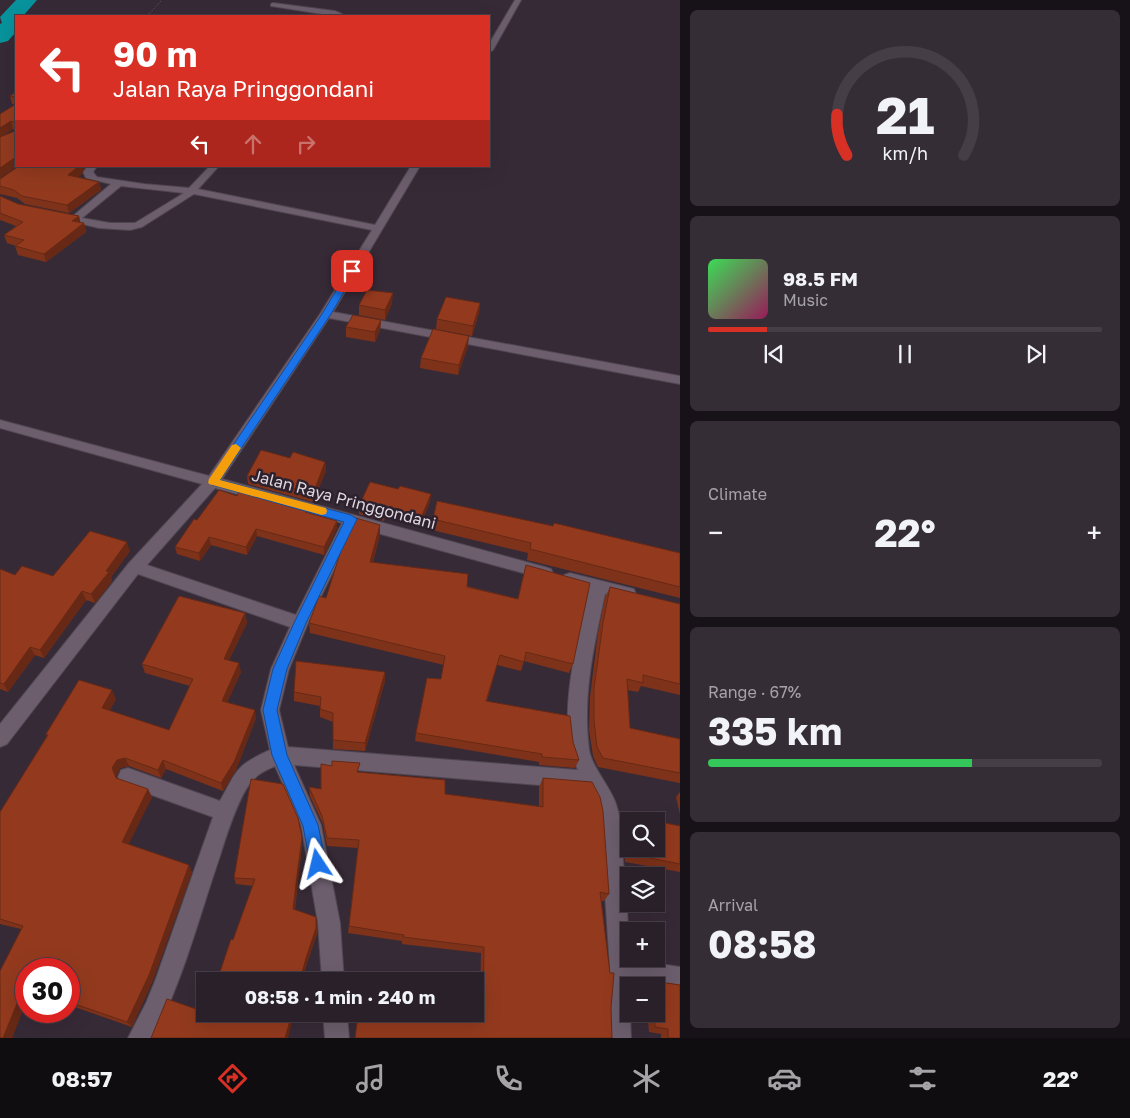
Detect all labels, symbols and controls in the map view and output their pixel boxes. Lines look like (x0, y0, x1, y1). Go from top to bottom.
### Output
text: 90 m (113, 33, 197, 75)
icon: left (30, 35, 95, 100)
text: Jalan Raya Pringgondani (113, 75, 374, 102)
text: 21 (876, 83, 934, 145)
icon: left (186, 130, 214, 158)
icon: ahead (239, 130, 267, 158)
icon: right (292, 130, 320, 158)
text: km/h (882, 142, 928, 164)
pin (331, 250, 373, 292)
icon: arrive (338, 257, 366, 285)
text: 98.5 FM (783, 267, 858, 290)
text: Music (783, 290, 828, 310)
icon: previous (760, 340, 788, 368)
icon: pause (891, 340, 919, 368)
icon: next (1022, 340, 1050, 368)
street label: Jalan Raya Pringgondani (250, 465, 438, 533)
text: Climate (708, 484, 767, 504)
text: 22° (874, 510, 936, 555)
text: − (708, 516, 723, 549)
text: + (1087, 516, 1102, 549)
text: Range · 67% (708, 682, 801, 702)
text: 335 km (708, 708, 842, 753)
map controls (620, 812, 665, 1022)
button: search (620, 812, 665, 857)
position arrow (291, 837, 343, 889)
button: layers (620, 867, 665, 912)
text: Arrival (708, 895, 758, 915)
text: 08:58 (708, 921, 817, 966)
button: + (620, 922, 665, 967)
speed limit sign: 30 (15, 958, 80, 1023)
button: − (620, 977, 665, 1022)
text: 08:58 · 1 min · 240 m (245, 985, 435, 1008)
icon: directions (215, 1061, 250, 1096)
icon: music (353, 1061, 388, 1096)
icon: phone (491, 1061, 526, 1096)
icon: climate (629, 1061, 664, 1096)
icon: car (767, 1061, 802, 1096)
icon: filters (905, 1061, 940, 1096)
text: 08:57 (51, 1065, 112, 1092)
text: 22° (1043, 1065, 1078, 1092)

